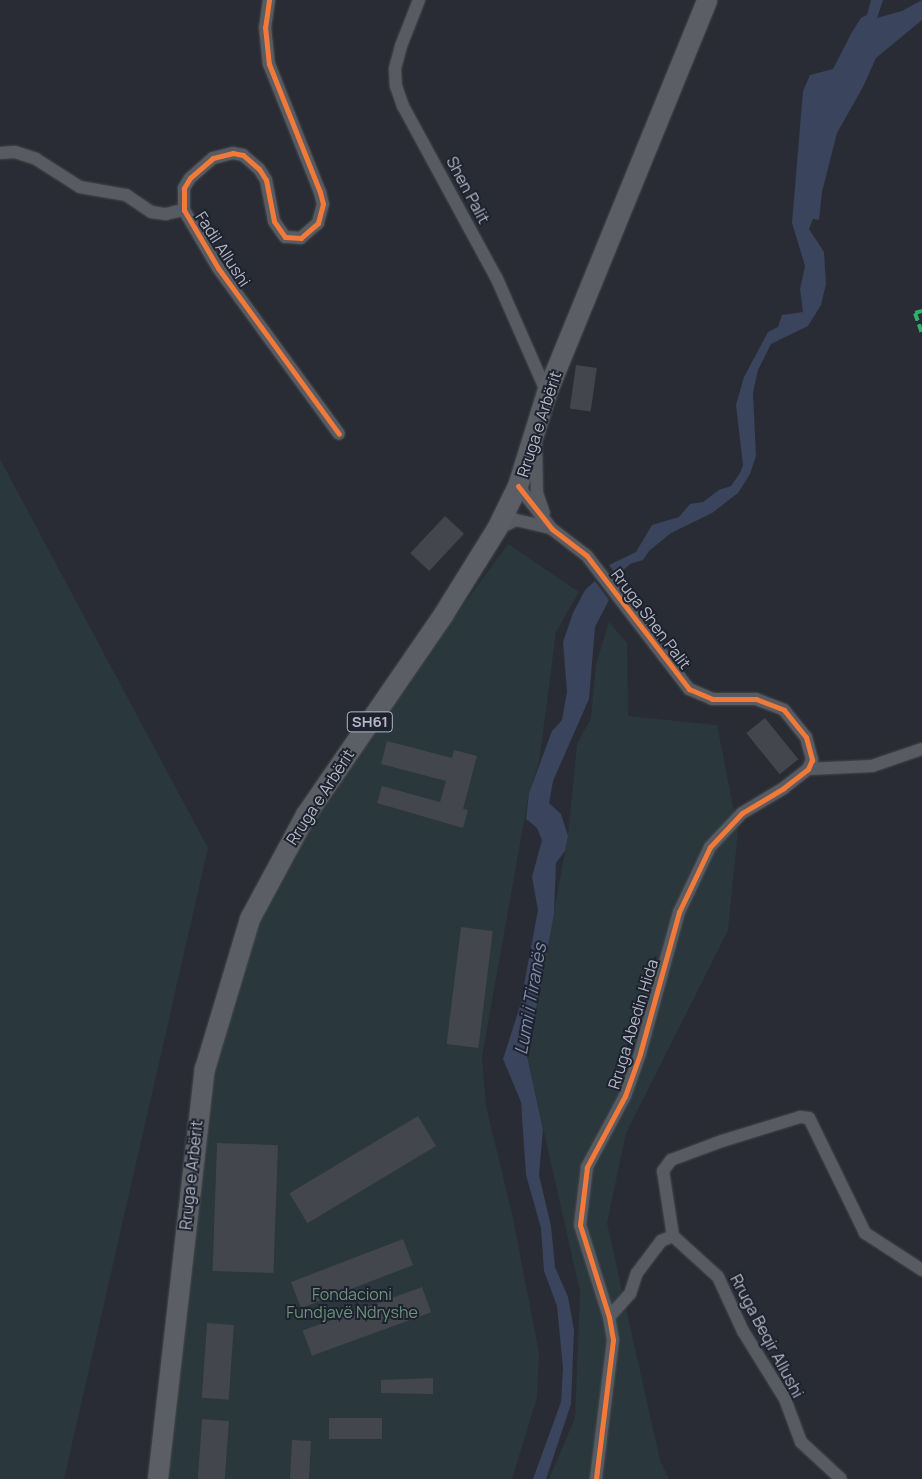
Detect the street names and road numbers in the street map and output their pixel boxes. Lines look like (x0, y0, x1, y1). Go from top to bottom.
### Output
street label: Shen Palit (442, 153, 494, 227)
street label: Fadil Allushi (192, 208, 254, 290)
street label: Rruga e Arbërit (513, 369, 565, 479)
street label: Rruga Shen Palit (607, 565, 695, 673)
road number: SH61 (346, 710, 394, 734)
street label: Rruga e Arbërit (282, 746, 358, 848)
street label: Rruga Abedin Hida (604, 957, 662, 1091)
street label: Rruga e Arbërit (176, 1119, 206, 1231)
street label: Rruga Beqir Allushi (726, 1271, 808, 1401)

